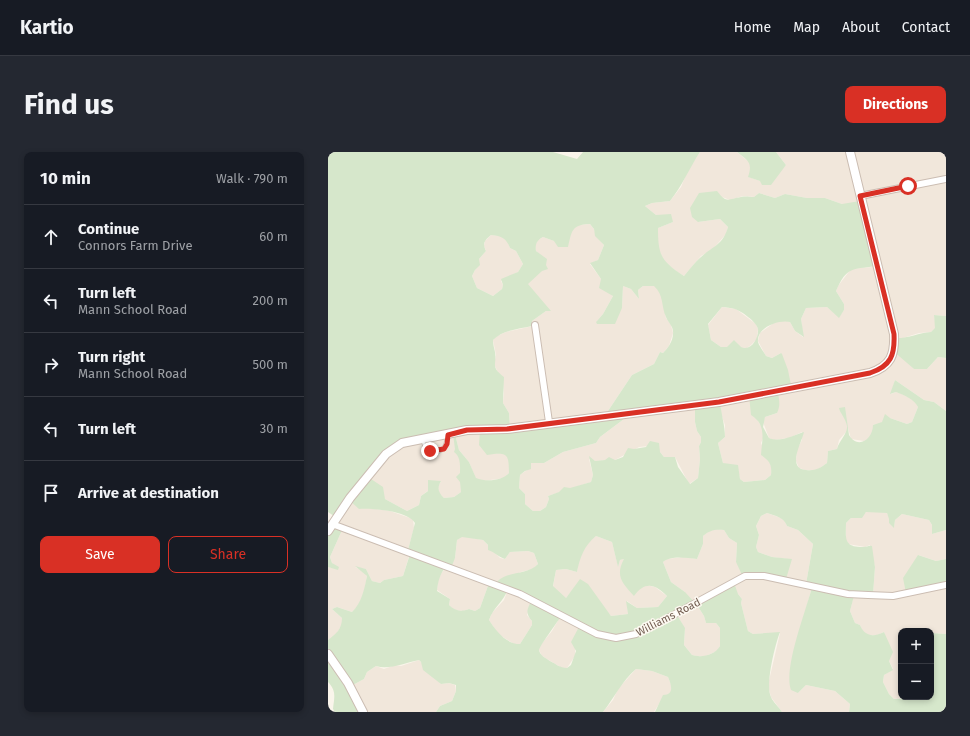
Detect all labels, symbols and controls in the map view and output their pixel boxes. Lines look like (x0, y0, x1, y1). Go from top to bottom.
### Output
text: Kartio (20, 16, 74, 39)
text: Home (734, 19, 771, 36)
text: Map (793, 19, 820, 36)
text: About (842, 19, 880, 36)
text: Contact (902, 19, 950, 36)
button: Directions (845, 86, 946, 123)
text: Find us (24, 88, 114, 121)
text: 10 min (40, 168, 91, 189)
text: Walk · 790 m (216, 171, 288, 186)
route start (899, 177, 917, 195)
text: Continue (78, 220, 139, 238)
icon: ahead (40, 226, 62, 248)
text: 60 m (259, 229, 288, 244)
text: Connors Farm Drive (78, 238, 193, 253)
text: Turn left (78, 284, 136, 302)
icon: left (40, 290, 62, 312)
text: 200 m (252, 293, 288, 308)
text: Mann School Road (78, 302, 187, 317)
text: Turn right (78, 348, 145, 366)
icon: right (40, 354, 62, 376)
text: 500 m (252, 357, 288, 372)
text: Mann School Road (78, 366, 187, 381)
icon: left (40, 418, 62, 440)
text: Turn left (78, 420, 136, 438)
text: 30 m (260, 421, 288, 436)
route end (421, 442, 439, 460)
icon: arrive (40, 482, 62, 504)
text: Arrive at destination (78, 484, 219, 502)
button: Save (40, 536, 160, 573)
button: Share (168, 536, 288, 573)
street label: Williams Road (634, 596, 703, 639)
map controls (898, 628, 934, 700)
button: + (898, 628, 934, 664)
button: − (898, 664, 934, 700)

